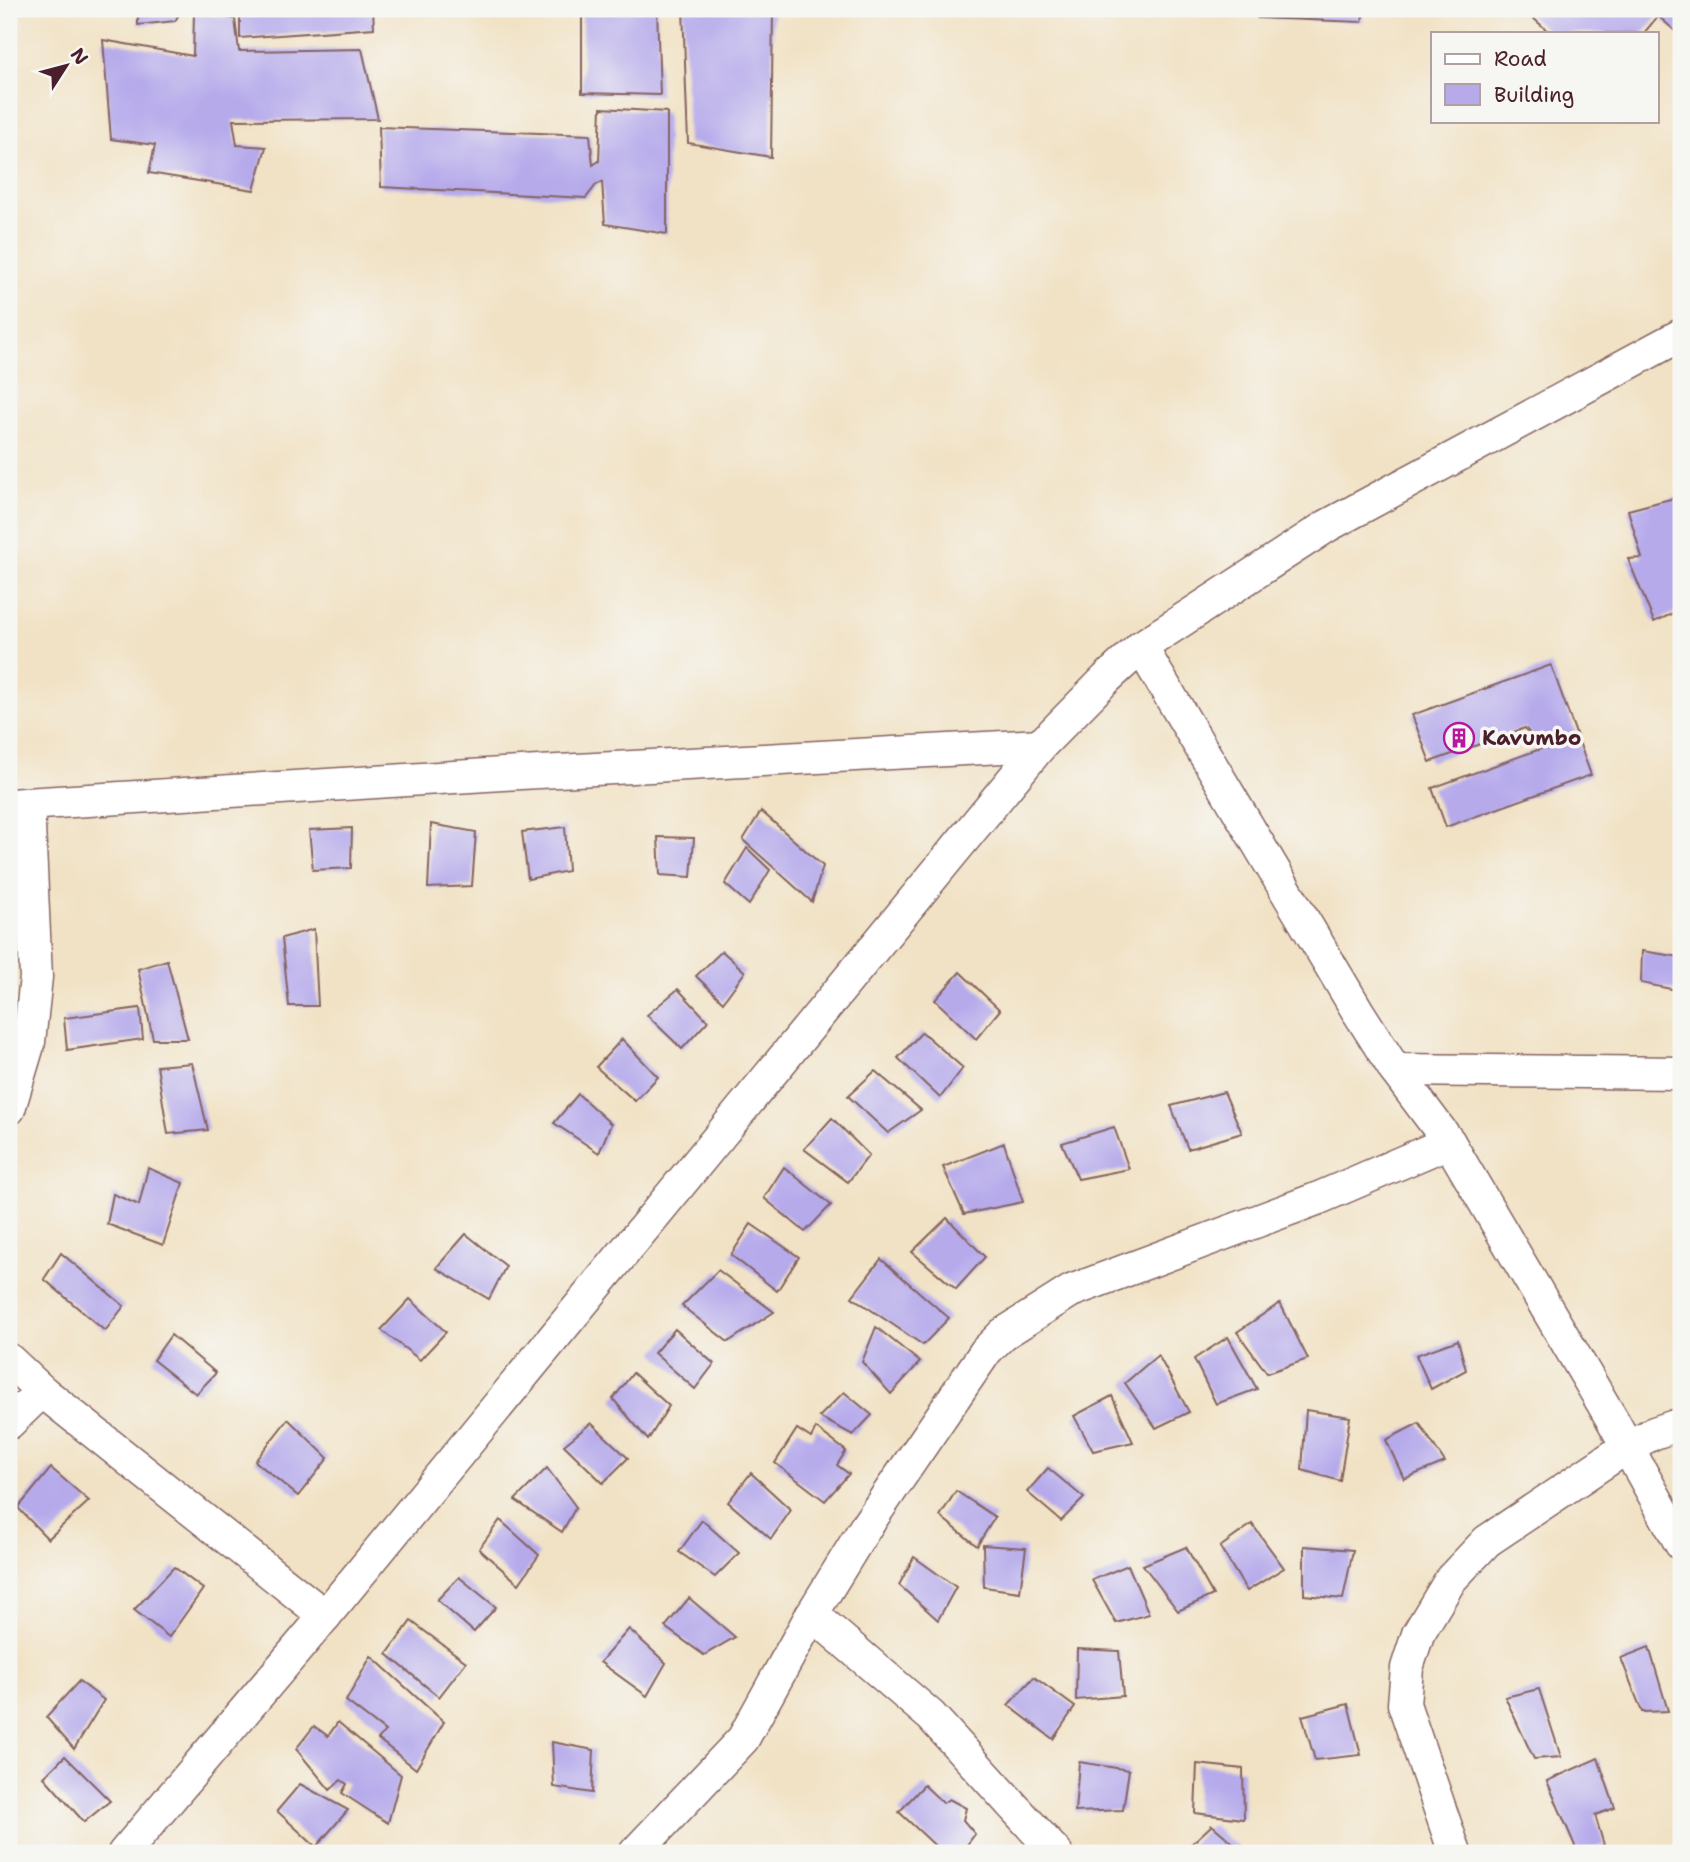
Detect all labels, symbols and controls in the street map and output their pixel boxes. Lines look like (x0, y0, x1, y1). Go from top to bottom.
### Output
north arrow (32, 32, 102, 102)
legend (1431, 32, 1658, 122)
text: N (65, 43, 94, 70)
text: Road (1494, 45, 1547, 73)
text: Building (1494, 81, 1574, 109)
building icon: Kavumbo (1442, 721, 1476, 755)
place label: Kavumbo (1482, 724, 1581, 752)

